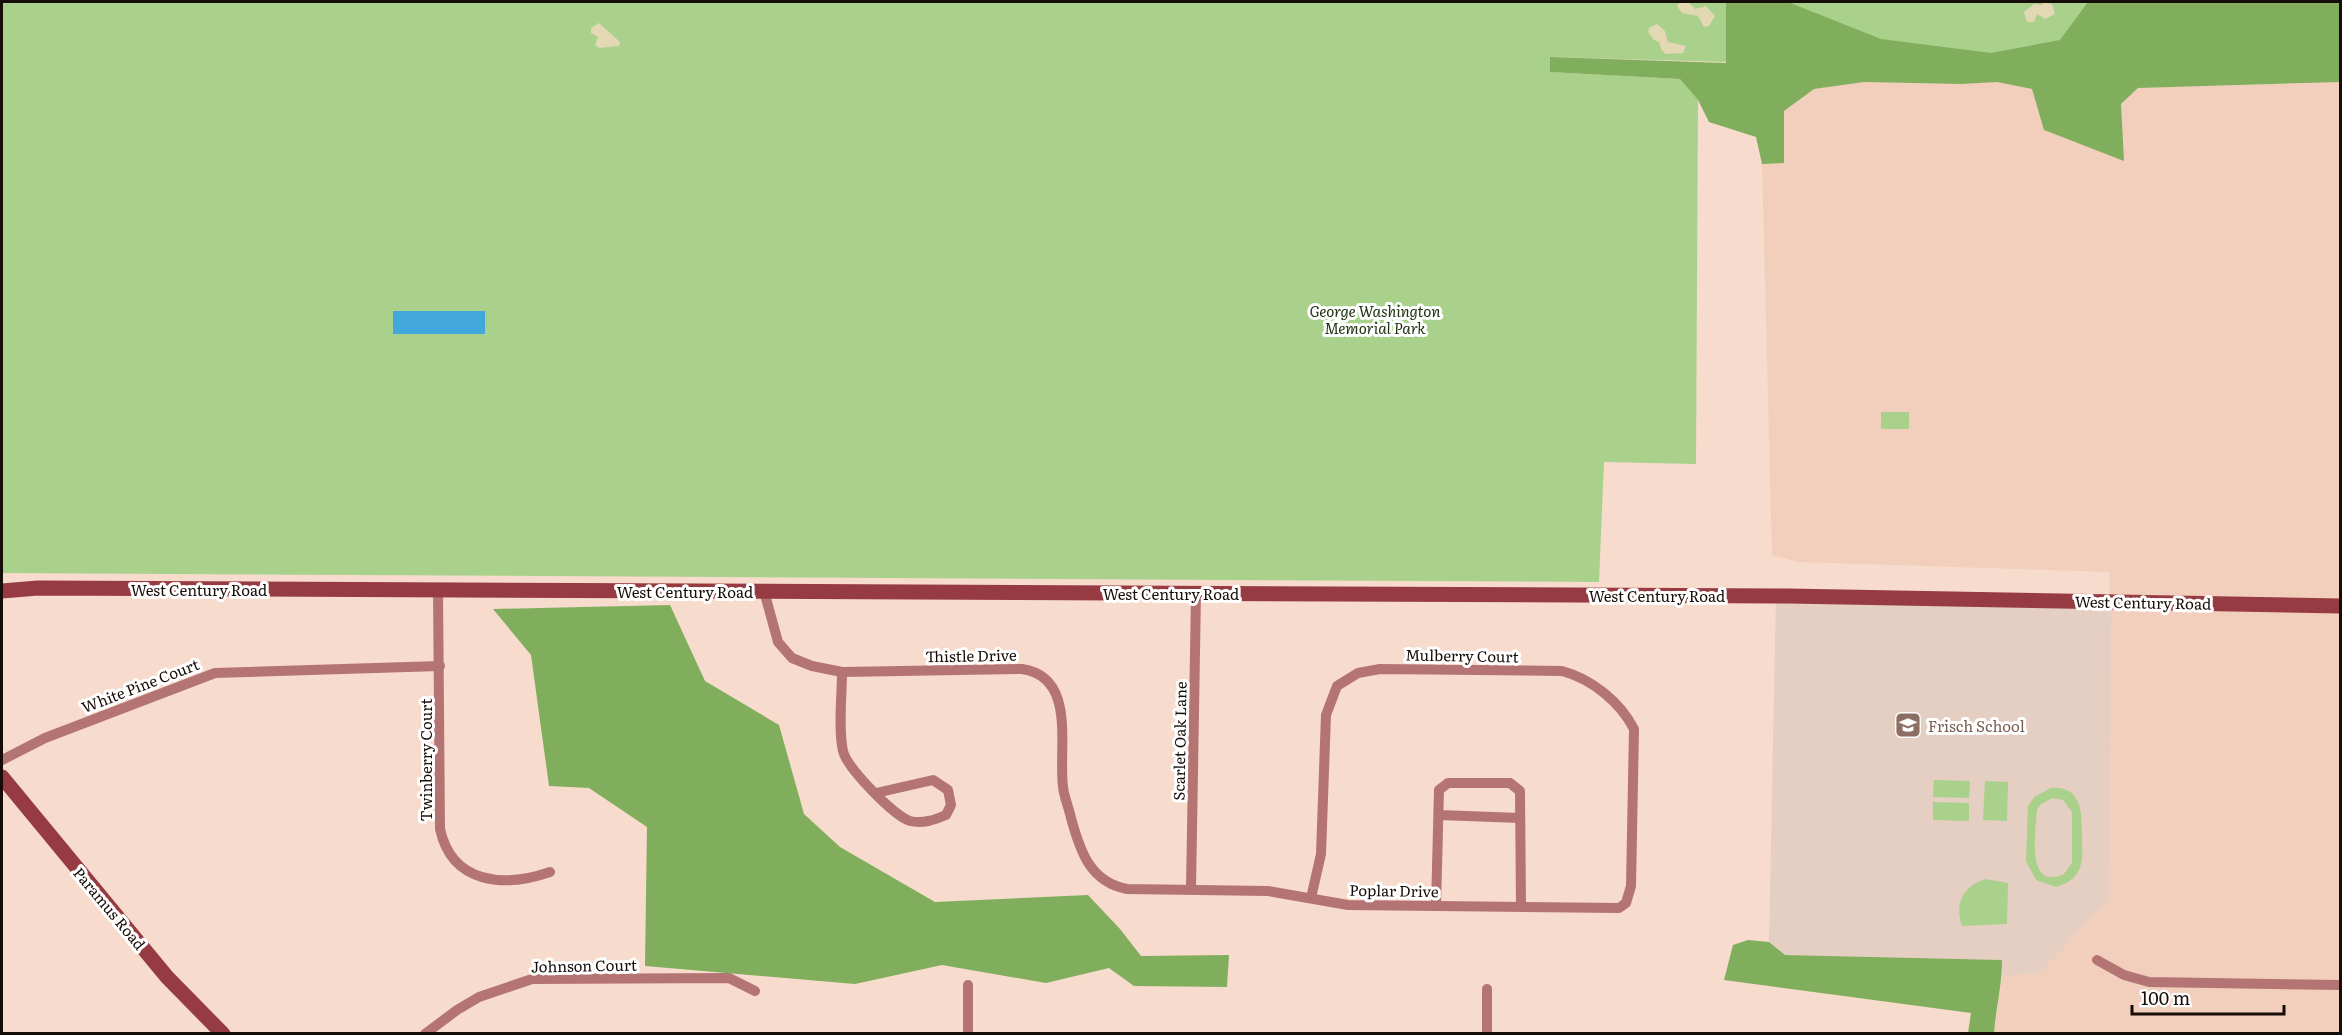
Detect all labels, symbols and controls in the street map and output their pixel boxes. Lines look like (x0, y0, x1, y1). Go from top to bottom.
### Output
park label: George Washington Memorial Park (1310, 299, 1440, 339)
street label: West Century Road (131, 578, 267, 601)
street label: West Century Road (617, 580, 753, 603)
street label: West Century Road (1103, 582, 1239, 605)
street label: West Century Road (1589, 584, 1725, 607)
street label: West Century Road (2075, 589, 2211, 615)
street label: Thistle Drive (925, 643, 1017, 667)
street label: Mulberry Court (1405, 643, 1519, 667)
street label: White Pine Court (78, 652, 202, 718)
street label: Scarlet Oak Lane (1166, 681, 1192, 801)
street label: Twinberry Court (414, 699, 437, 821)
school or university icon: Frisch School (1893, 710, 1923, 740)
place label: Frisch School (1928, 714, 2025, 737)
street label: Paramus Road (68, 862, 152, 954)
street label: Poplar Drive (1349, 878, 1439, 902)
street label: Johnson Court (531, 953, 637, 977)
scale bar (2132, 978, 2284, 1016)
text: 100 m (2141, 984, 2190, 1011)

